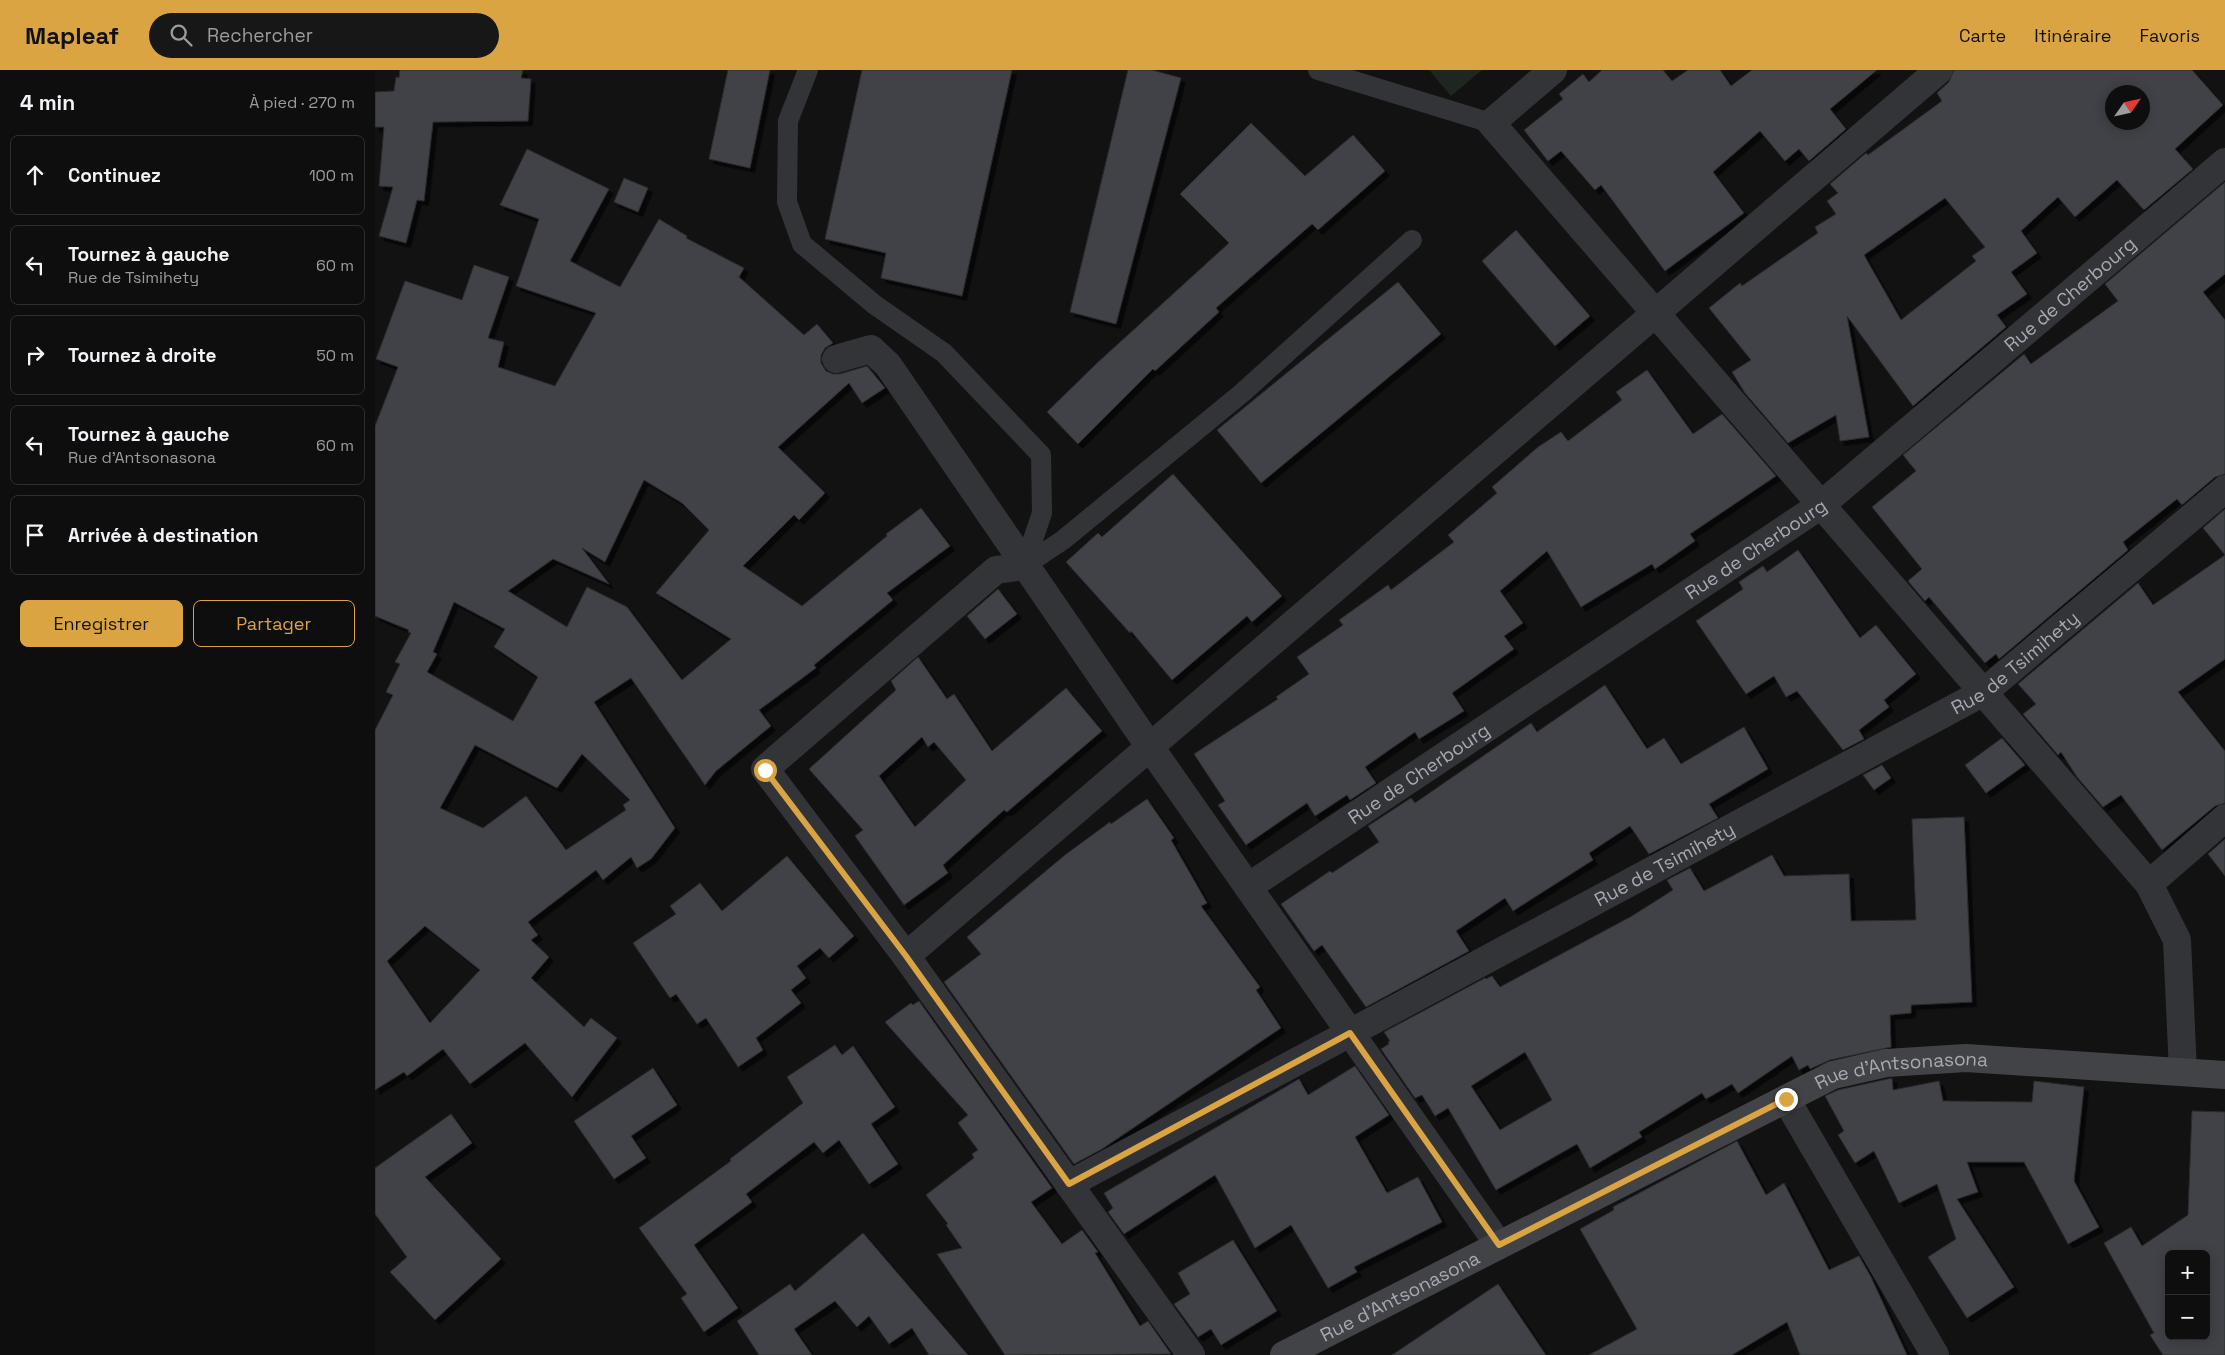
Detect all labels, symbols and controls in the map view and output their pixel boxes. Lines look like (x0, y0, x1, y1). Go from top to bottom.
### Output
search box (149, 13, 499, 58)
text: Mapleaf (25, 20, 119, 51)
icon: search (167, 21, 195, 49)
text: Rechercher (207, 23, 313, 48)
text: Carte (1959, 24, 2006, 47)
text: Itinéraire (2034, 24, 2111, 47)
text: Favoris (2139, 24, 2200, 47)
north arrow (2105, 85, 2150, 130)
text: 4 min (20, 89, 75, 116)
text: À pied · 270 m (249, 92, 355, 113)
icon: ahead (21, 161, 49, 189)
text: Continuez (68, 163, 161, 188)
text: 100 m (309, 165, 354, 186)
street label: Rue de Cherbourg (1999, 231, 2141, 357)
text: Tournez à gauche (68, 242, 230, 267)
icon: left (21, 251, 49, 279)
text: 60 m (316, 255, 354, 276)
text: Rue de Tsimihety (68, 267, 199, 288)
icon: right (21, 341, 49, 369)
text: Tournez à droite (68, 343, 217, 368)
text: 50 m (316, 345, 354, 366)
text: Tournez à gauche (68, 422, 230, 447)
icon: left (21, 431, 49, 459)
text: 60 m (316, 435, 354, 456)
text: Rue d'Antsonasona (68, 447, 216, 468)
street label: Rue de Cherbourg (1680, 492, 1831, 605)
icon: arrive (21, 521, 49, 549)
text: Arrivée à destination (68, 523, 258, 548)
button: Enregistrer (20, 600, 183, 647)
button: Partager (193, 600, 355, 647)
street label: Rue de Tsimihety (1947, 605, 2084, 720)
street label: Rue de Cherbourg (1343, 717, 1494, 829)
route start (754, 759, 777, 782)
street label: Rue de Tsimihety (1590, 816, 1739, 912)
street label: Rue d'Antsonasona (1810, 1046, 1989, 1095)
route end (1775, 1088, 1798, 1111)
street label: Rue d'Antsonasona (1316, 1245, 1484, 1347)
map controls (2165, 1250, 2210, 1340)
button: + (2165, 1250, 2210, 1295)
button: − (2165, 1295, 2210, 1340)

